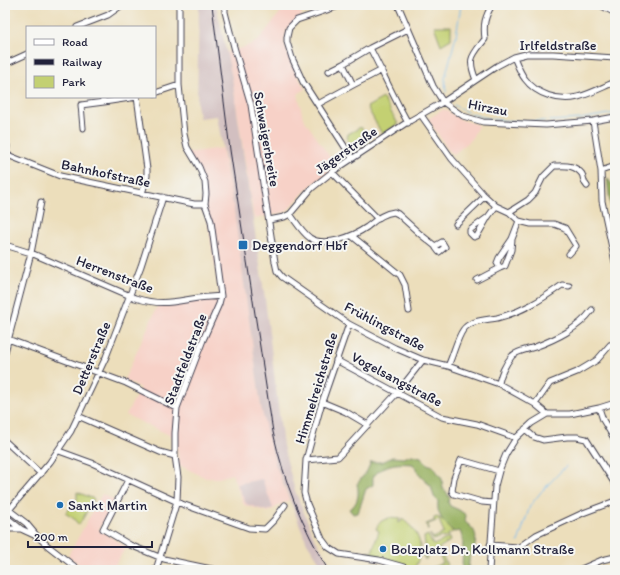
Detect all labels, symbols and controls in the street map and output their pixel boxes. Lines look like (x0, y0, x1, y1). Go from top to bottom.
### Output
legend (26, 26, 156, 98)
text: Road (62, 35, 88, 49)
street label: Irlfeldstraße (519, 37, 597, 54)
text: Railway (62, 55, 102, 69)
text: Park (62, 75, 86, 89)
street label: Schwaigerbreite (250, 90, 283, 188)
street label: Hirzau (467, 95, 509, 120)
street label: Jägerstraße (312, 123, 381, 178)
street label: Bahnhofstraße (60, 156, 152, 191)
place label: Deggendorf Hbf (252, 237, 348, 254)
marker: Deggendorf Hbf (237, 239, 249, 251)
street label: Herrenstraße (74, 252, 156, 297)
street label: Frühlingstraße (341, 298, 428, 355)
street label: Stadtfeldstraße (160, 311, 211, 407)
street label: Detterstraße (68, 319, 115, 397)
street label: Himmelreichstraße (291, 330, 342, 446)
street label: Vogelsangstraße (348, 348, 445, 411)
place label: Sankt Martin (68, 497, 147, 514)
marker: Sankt Martin (55, 500, 65, 510)
scale bar (28, 523, 152, 549)
text: 200 m (34, 530, 68, 544)
place label: Bolzplatz Dr. Kollmann Straße (391, 541, 574, 558)
marker: Bolzplatz Dr. Kollmann Straße (378, 544, 388, 554)

